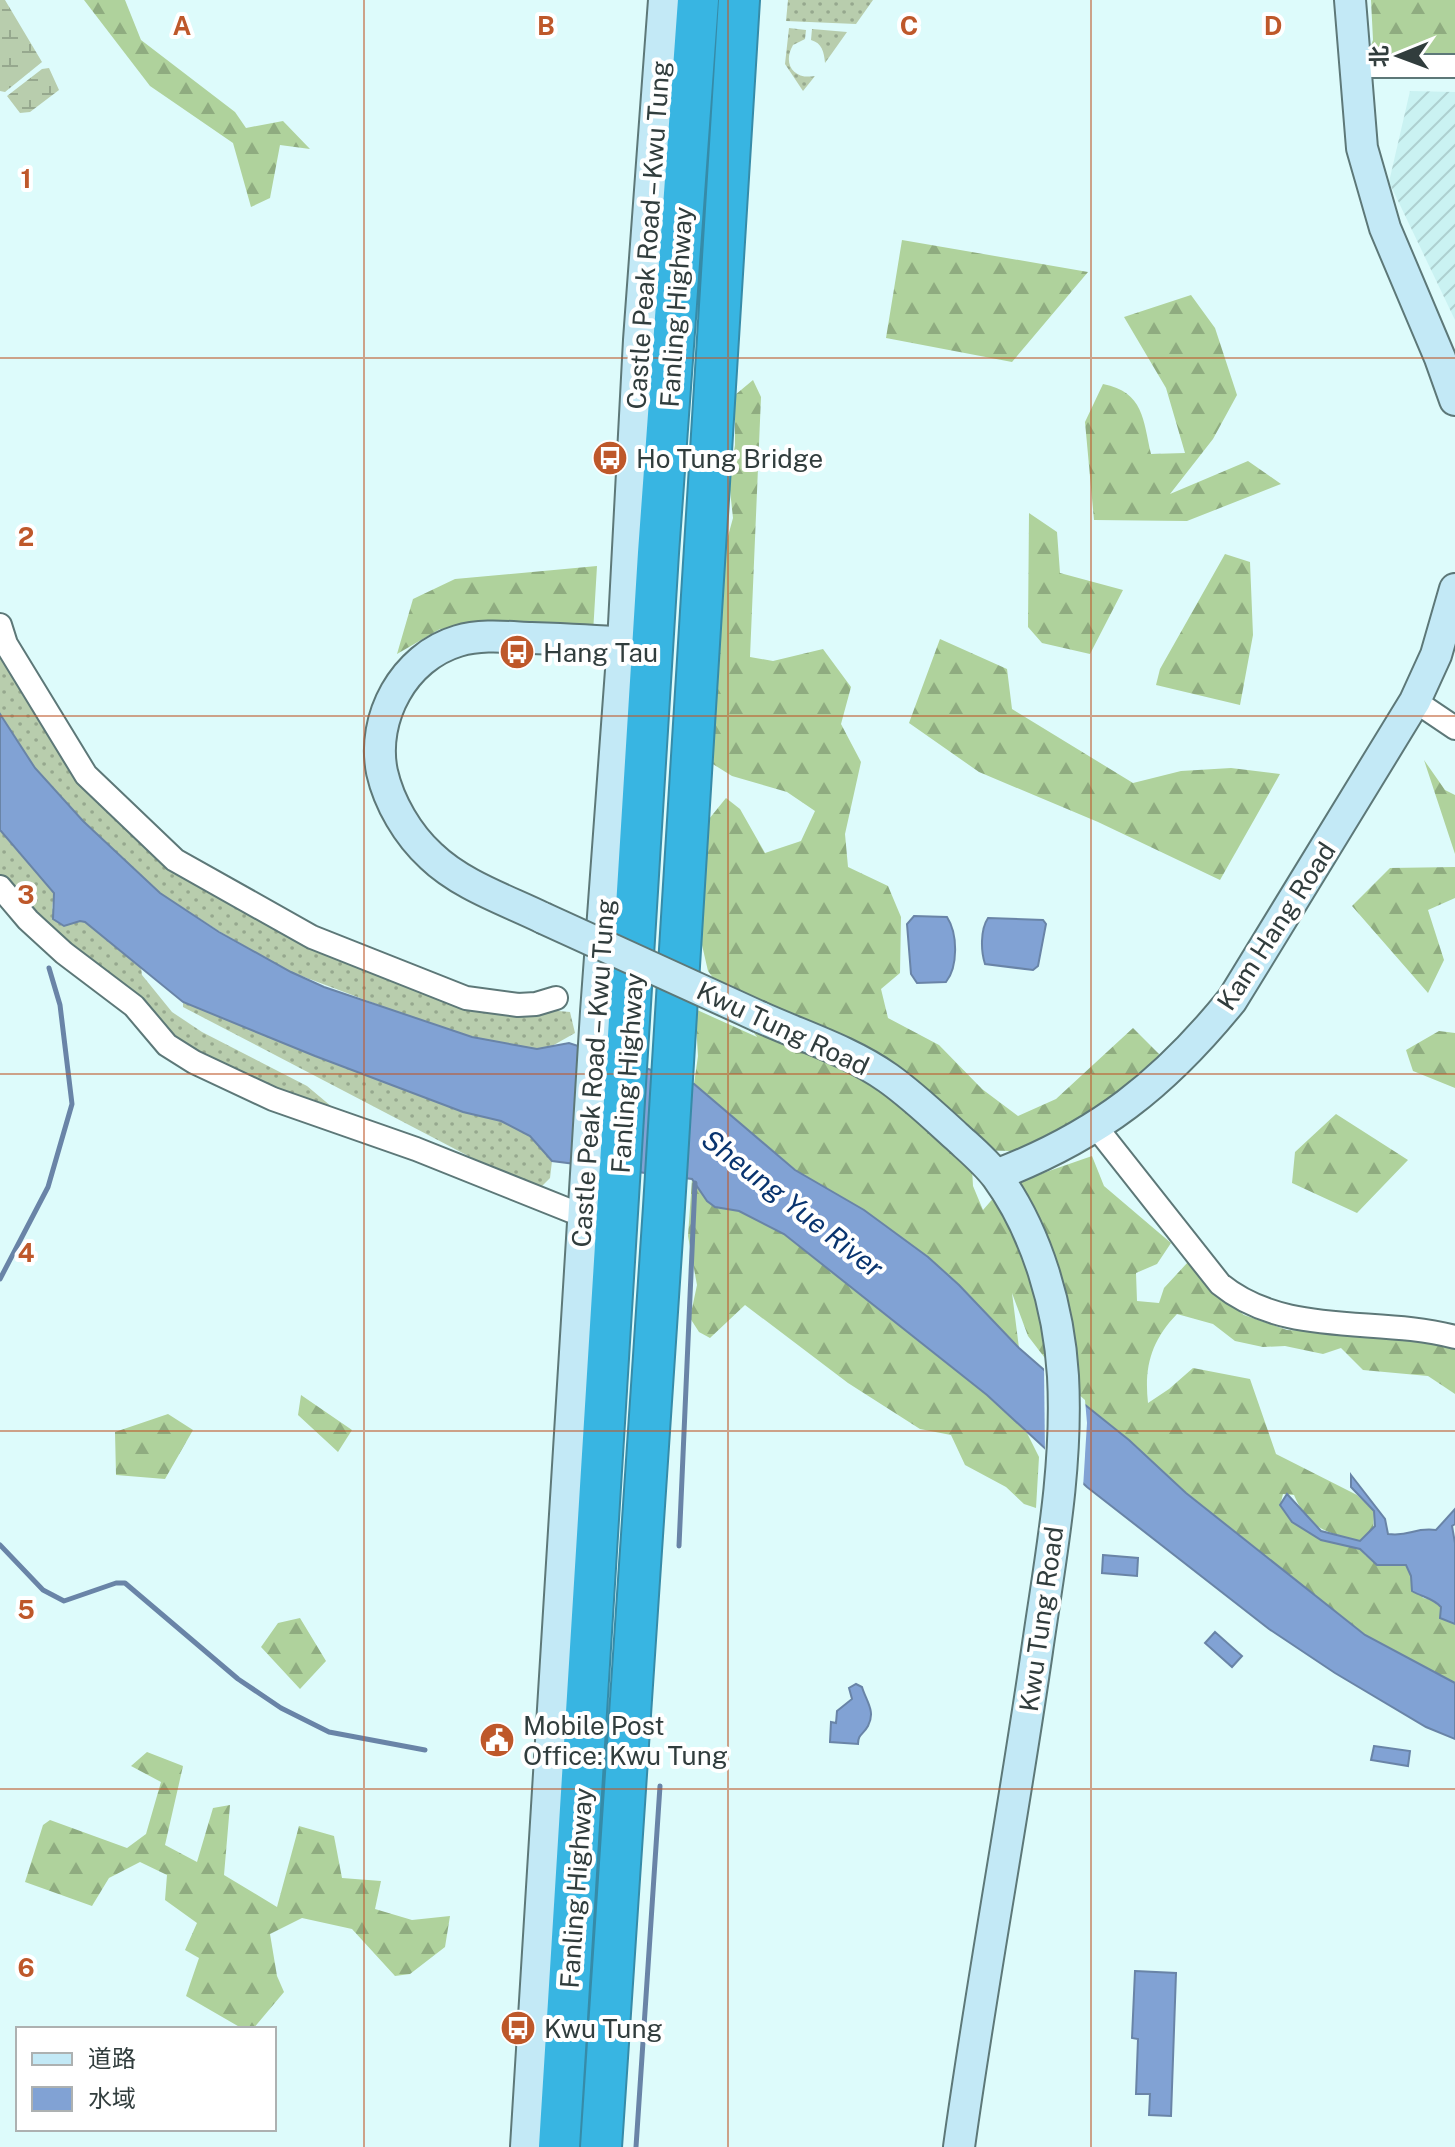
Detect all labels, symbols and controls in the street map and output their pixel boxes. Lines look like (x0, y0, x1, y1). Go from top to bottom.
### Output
text: A (173, 10, 192, 41)
text: B (537, 10, 555, 41)
text: C (900, 10, 918, 41)
text: D (1264, 10, 1282, 41)
north arrow (1359, 16, 1439, 96)
text: 北 (1366, 45, 1392, 68)
street label: Castle Peak Road – Kwu Tung (620, 60, 676, 410)
text: 1 (20, 163, 32, 194)
street label: Fanling Highway (654, 205, 698, 408)
bus stop icon: Ho Tung Bridge (591, 439, 629, 477)
place label: Ho Tung Bridge (636, 443, 823, 474)
text: 2 (18, 521, 34, 552)
bus stop icon: Hang Tau (498, 633, 536, 671)
place label: Hang Tau (543, 637, 658, 668)
street label: Kam Hang Road (1210, 836, 1342, 1016)
text: 3 (17, 879, 35, 910)
street label: Castle Peak Road – Kwu Tung (565, 898, 621, 1248)
street label: Fanling Highway (605, 971, 649, 1174)
street label: Kwu Tung Road (692, 975, 874, 1081)
water label: Sheung Yue River (696, 1122, 890, 1284)
text: 4 (17, 1237, 35, 1268)
street label: Kwu Tung Road (1013, 1524, 1069, 1714)
text: 5 (17, 1594, 35, 1625)
place label: Mobile Post Office: Kwu Tung (523, 1710, 728, 1771)
public building icon: Mobile Post Office: Kwu Tung (478, 1721, 516, 1759)
street label: Fanling Highway (554, 1786, 598, 1989)
text: 6 (17, 1952, 35, 1983)
bus stop icon: Kwu Tung (499, 2009, 537, 2047)
place label: Kwu Tung (544, 2013, 663, 2044)
legend (16, 2027, 276, 2131)
text: 道路 (88, 2044, 136, 2072)
text: 水域 (88, 2084, 136, 2112)

